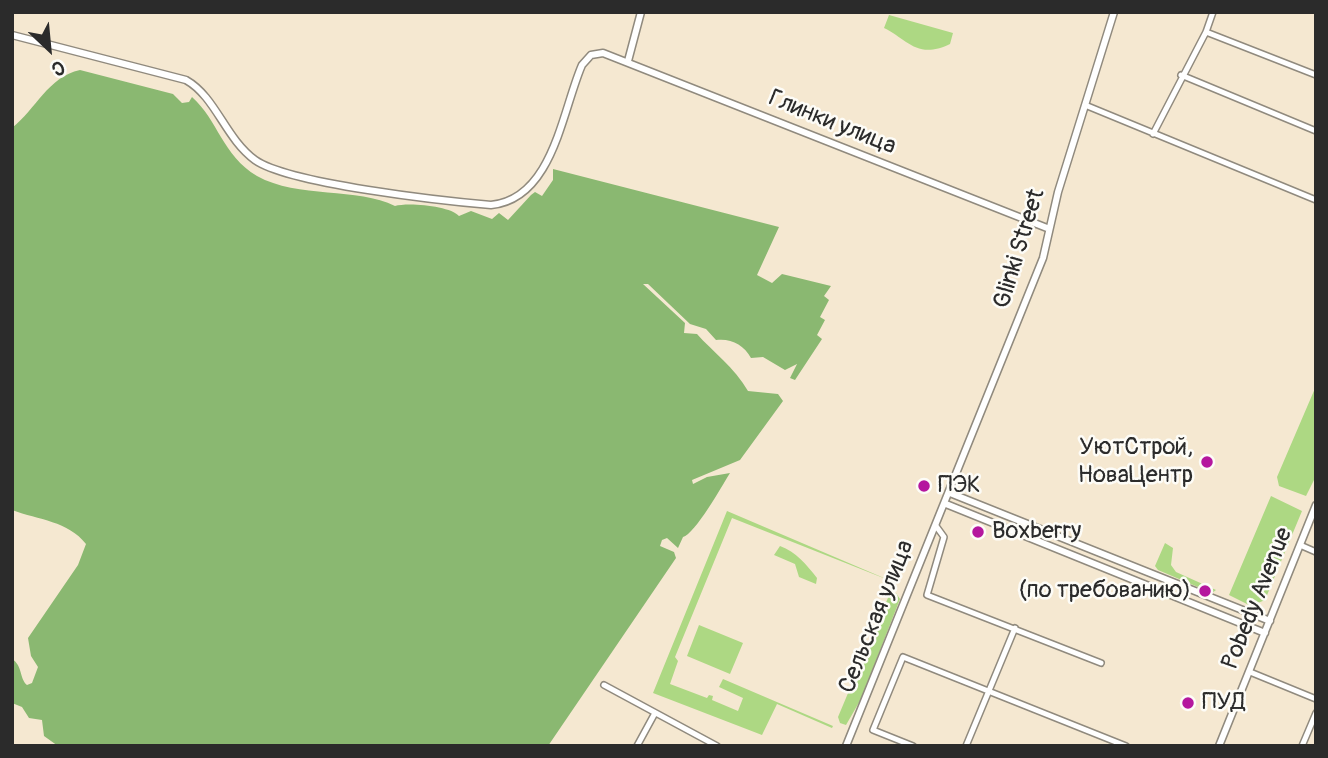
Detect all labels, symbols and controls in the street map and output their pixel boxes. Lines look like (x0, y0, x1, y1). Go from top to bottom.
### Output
north arrow (14, 14, 84, 84)
text: С (48, 55, 69, 81)
street label: Глинки улица (764, 84, 900, 162)
street label: Glinki Street (988, 186, 1052, 312)
place label: УютСтрой, НоваЦентр (1078, 434, 1193, 490)
marker: УютСтрой, НоваЦентр (1199, 454, 1215, 470)
place label: ПЭК (938, 472, 981, 500)
marker: ПЭК (916, 478, 932, 494)
place label: Boxberry (992, 518, 1081, 546)
marker: Boxberry (970, 524, 986, 540)
street label: Pobedy Avenue (1216, 524, 1300, 674)
street label: Сельская улица (833, 536, 921, 698)
place label: (по требованию) (1018, 577, 1191, 605)
marker: (по требованию) (1197, 583, 1213, 599)
place label: ПУД (1202, 689, 1245, 717)
marker: ПУД (1180, 695, 1196, 711)

